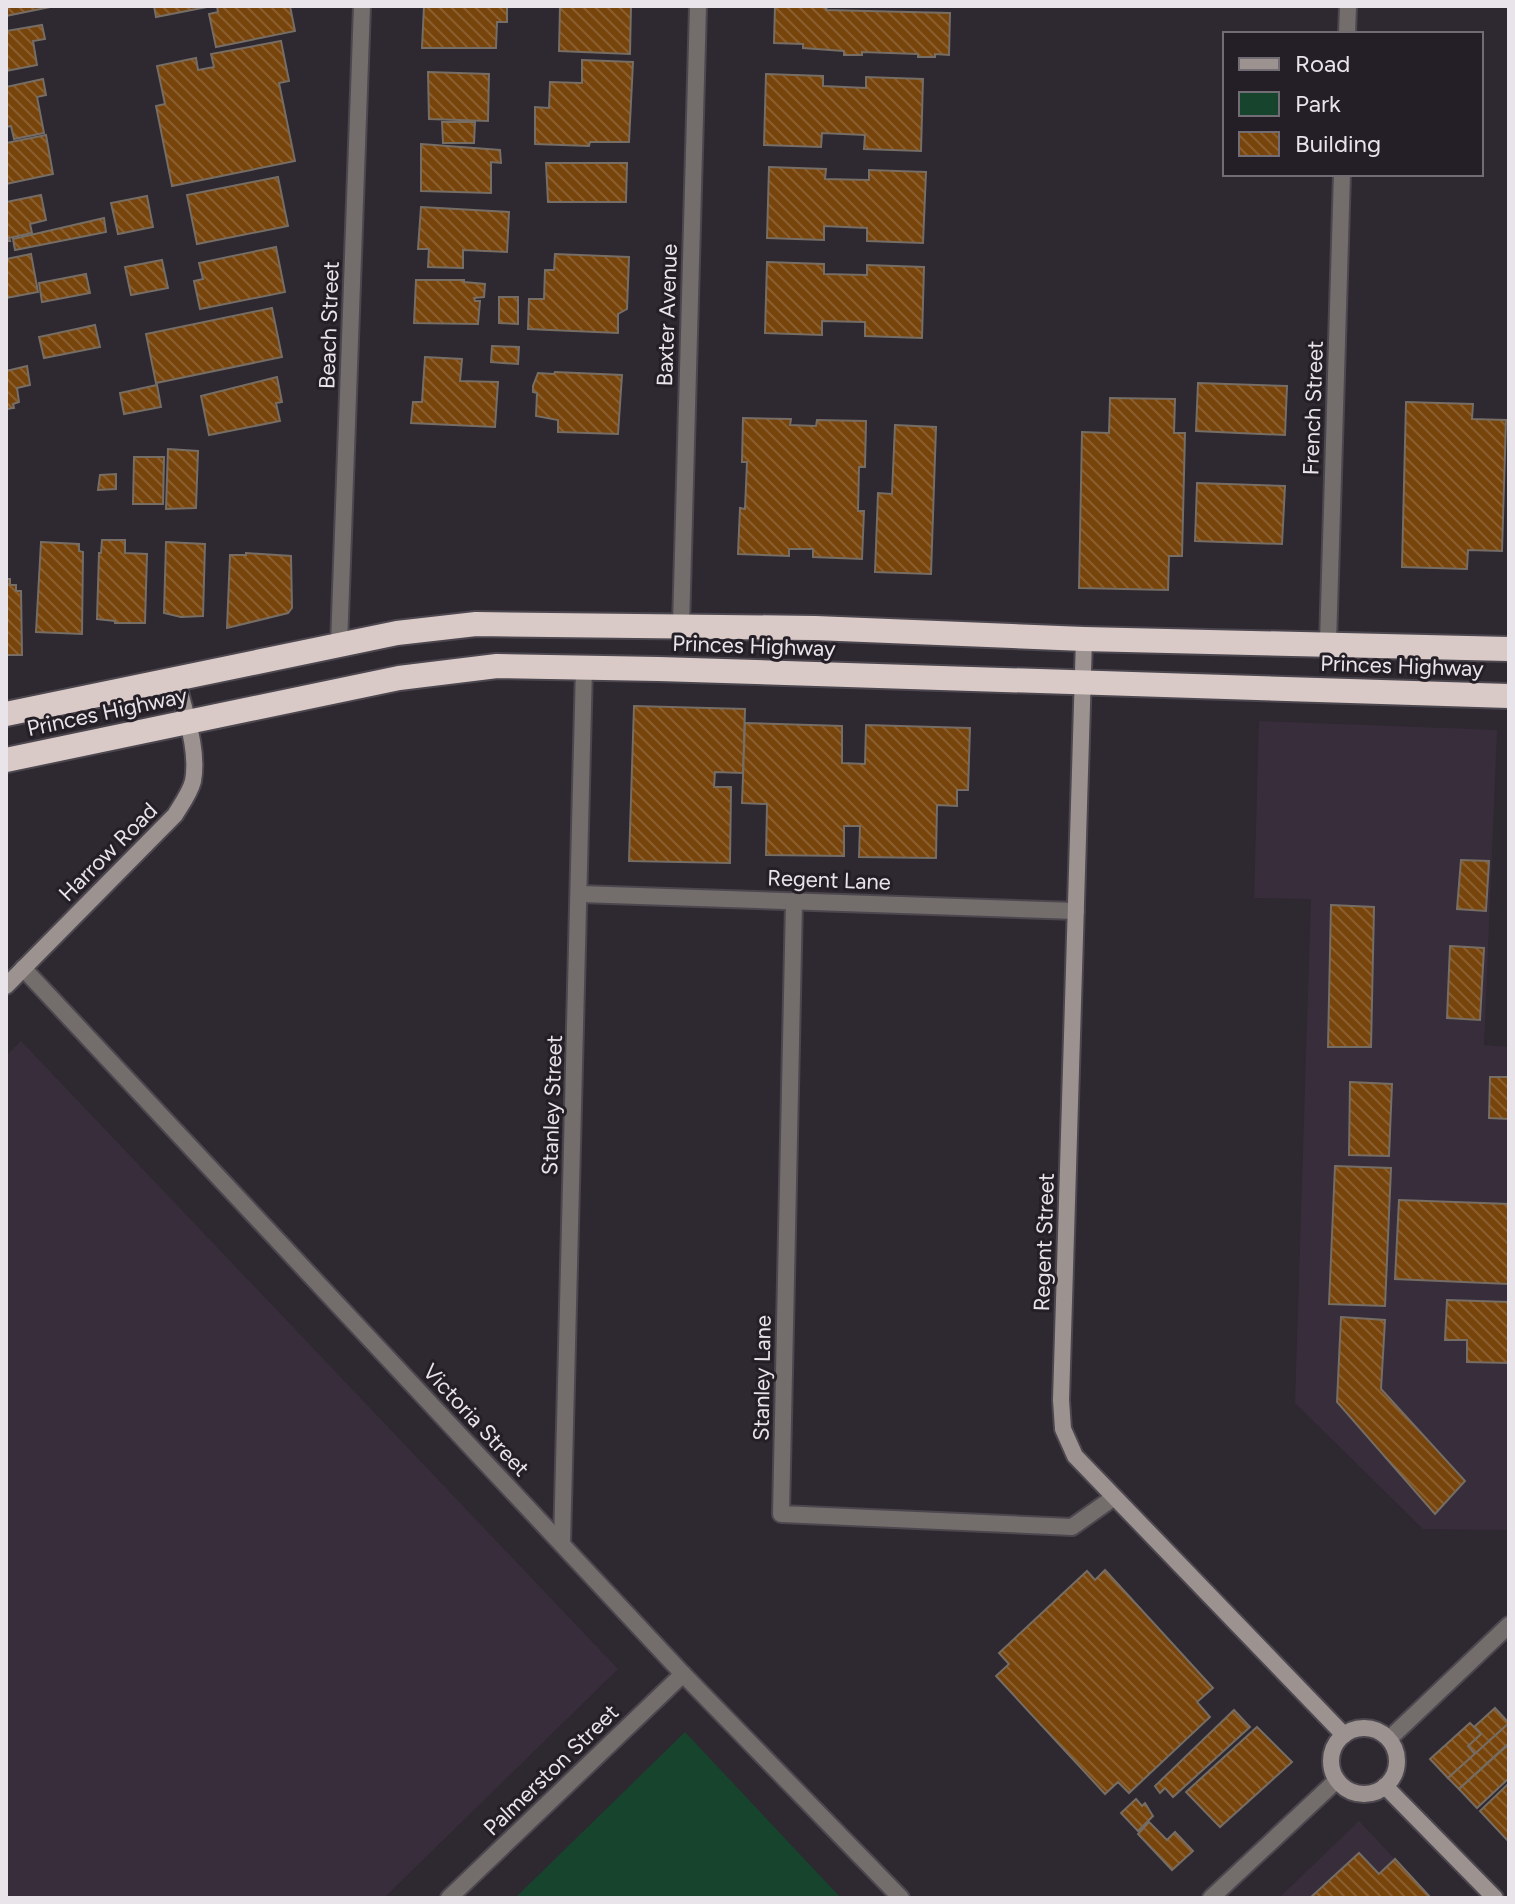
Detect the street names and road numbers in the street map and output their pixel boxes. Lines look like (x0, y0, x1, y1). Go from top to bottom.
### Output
street label: Baxter Avenue (651, 243, 683, 387)
street label: Beach Street (313, 261, 345, 389)
street label: French Street (1297, 340, 1329, 476)
street label: Princes Highway (672, 630, 837, 662)
street label: Princes Highway (1320, 650, 1485, 682)
street label: Princes Highway (24, 682, 190, 742)
street label: Harrow Road (53, 797, 163, 907)
street label: Regent Lane (767, 864, 891, 896)
street label: Stanley Street (536, 1034, 568, 1176)
street label: Regent Street (1028, 1172, 1060, 1312)
street label: Stanley Lane (747, 1315, 777, 1441)
street label: Victoria Street (417, 1358, 535, 1482)
street label: Palmerston Street (478, 1699, 624, 1841)

